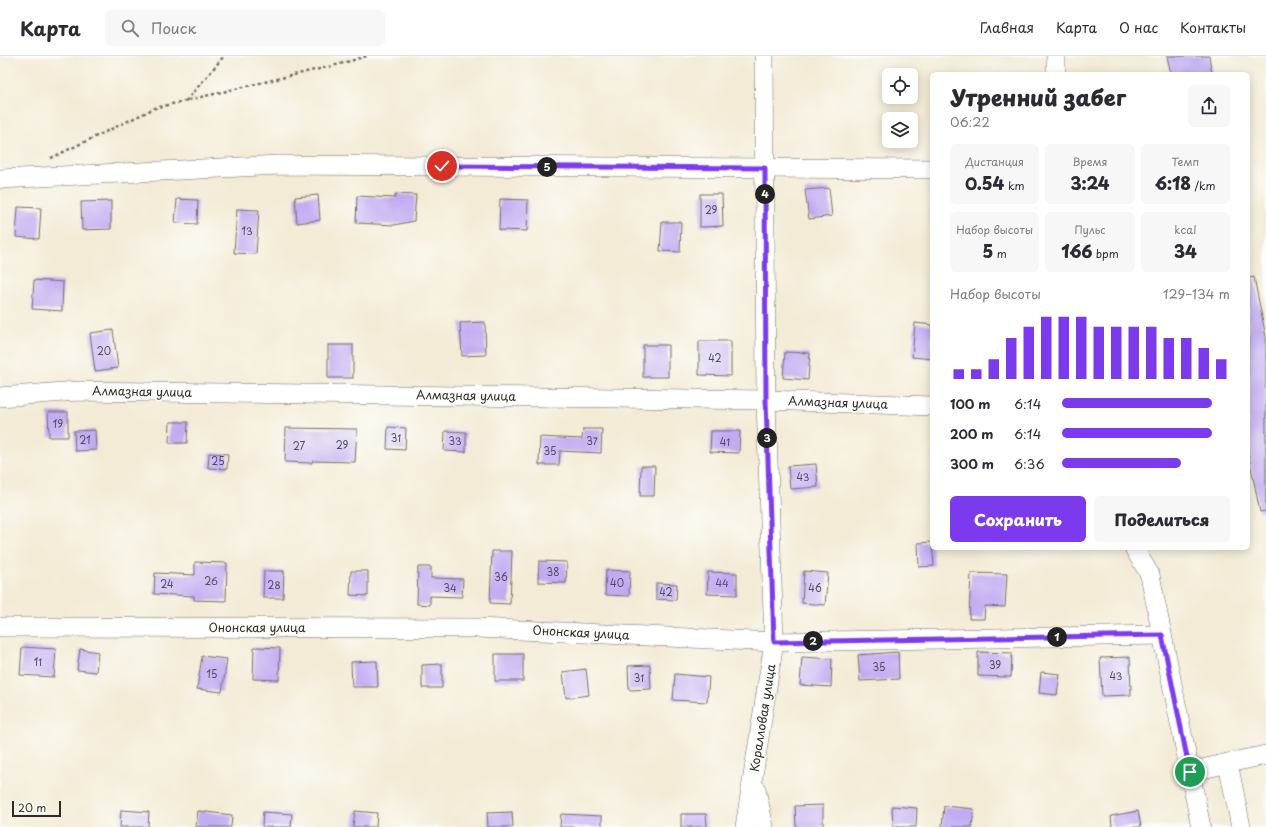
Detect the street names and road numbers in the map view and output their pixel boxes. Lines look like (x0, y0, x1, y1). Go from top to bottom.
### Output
street label: Алмазная улица (92, 381, 193, 401)
street label: Алмазная улица (416, 385, 517, 405)
street label: Алмазная улица (788, 391, 889, 413)
street label: Ононская улица (208, 618, 306, 636)
street label: Ононская улица (532, 620, 630, 644)
street label: Коралловая улица (745, 662, 780, 773)

